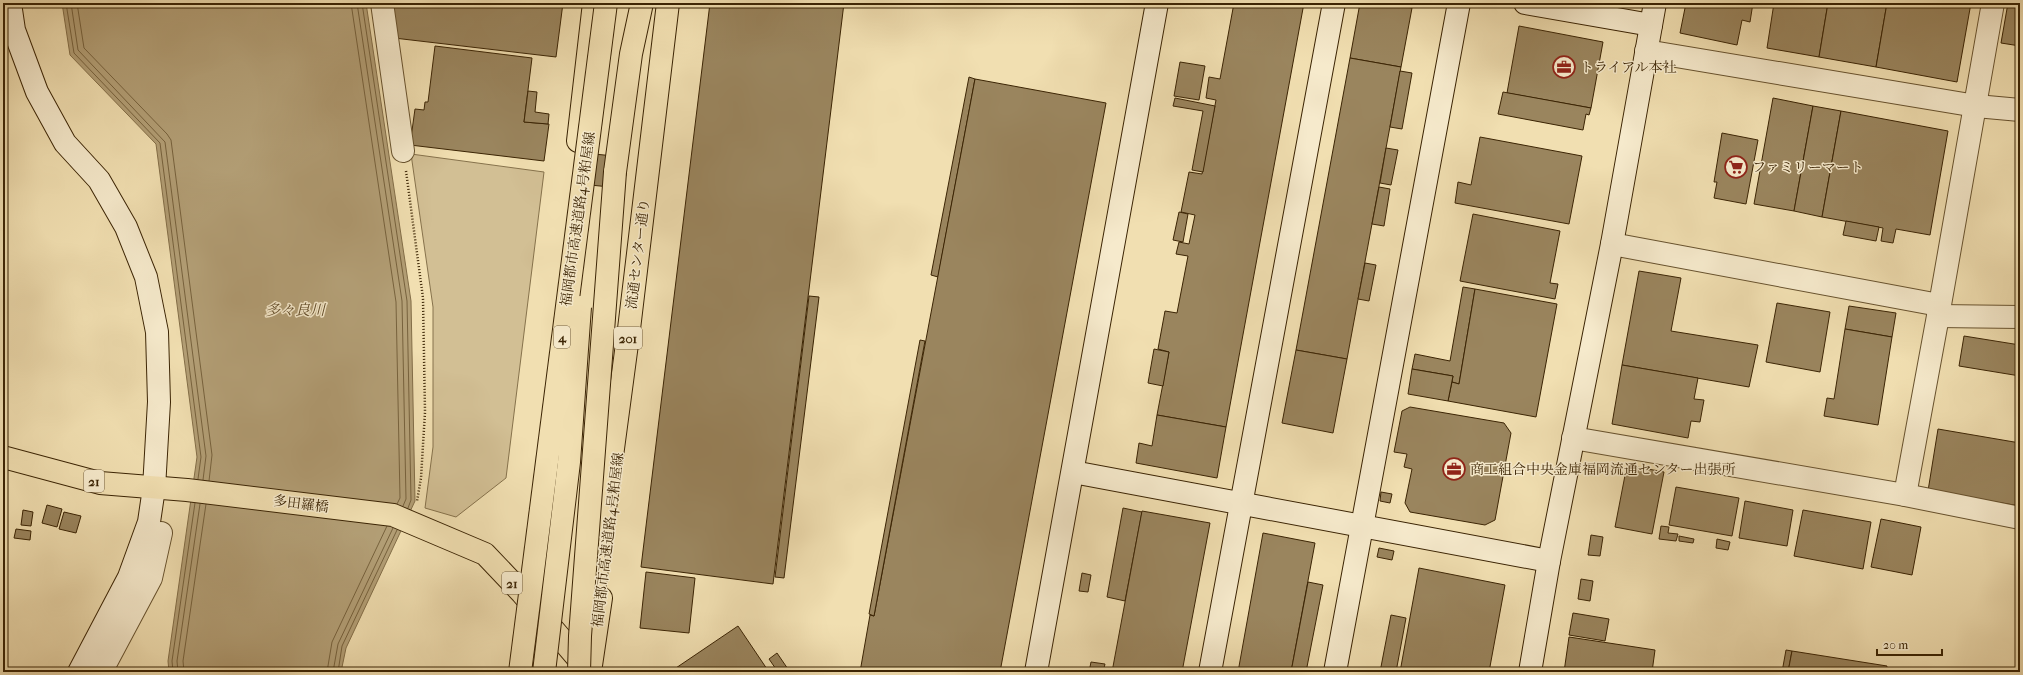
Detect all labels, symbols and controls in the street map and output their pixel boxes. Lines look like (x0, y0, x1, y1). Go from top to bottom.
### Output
office icon: トライアル本社 (1551, 54, 1577, 80)
place label: トライアル本社 (1580, 59, 1677, 76)
street label: 福岡都市高速道路4号粕屋線 (557, 131, 599, 307)
supermarket icon: ファミリーマート (1723, 154, 1749, 180)
place label: ファミリーマート (1752, 159, 1864, 176)
street label: 流通センター通り (623, 198, 653, 310)
water label: 多々良川 (265, 301, 327, 319)
road number: 4 (554, 326, 570, 348)
road number: 201 (614, 327, 642, 349)
street label: 福岡都市高速道路4号粕屋線 (589, 451, 627, 629)
office icon: 商工組合中央金庫福岡流通センター出張所 (1441, 456, 1467, 482)
place label: 商工組合中央金庫福岡流通センター出張所 (1470, 461, 1735, 478)
road number: 21 (84, 470, 104, 492)
street label: 多田羅橋 (272, 492, 330, 516)
road number: 21 (502, 572, 522, 594)
scale bar (1877, 631, 1942, 657)
text: 20 m (1883, 638, 1908, 652)

